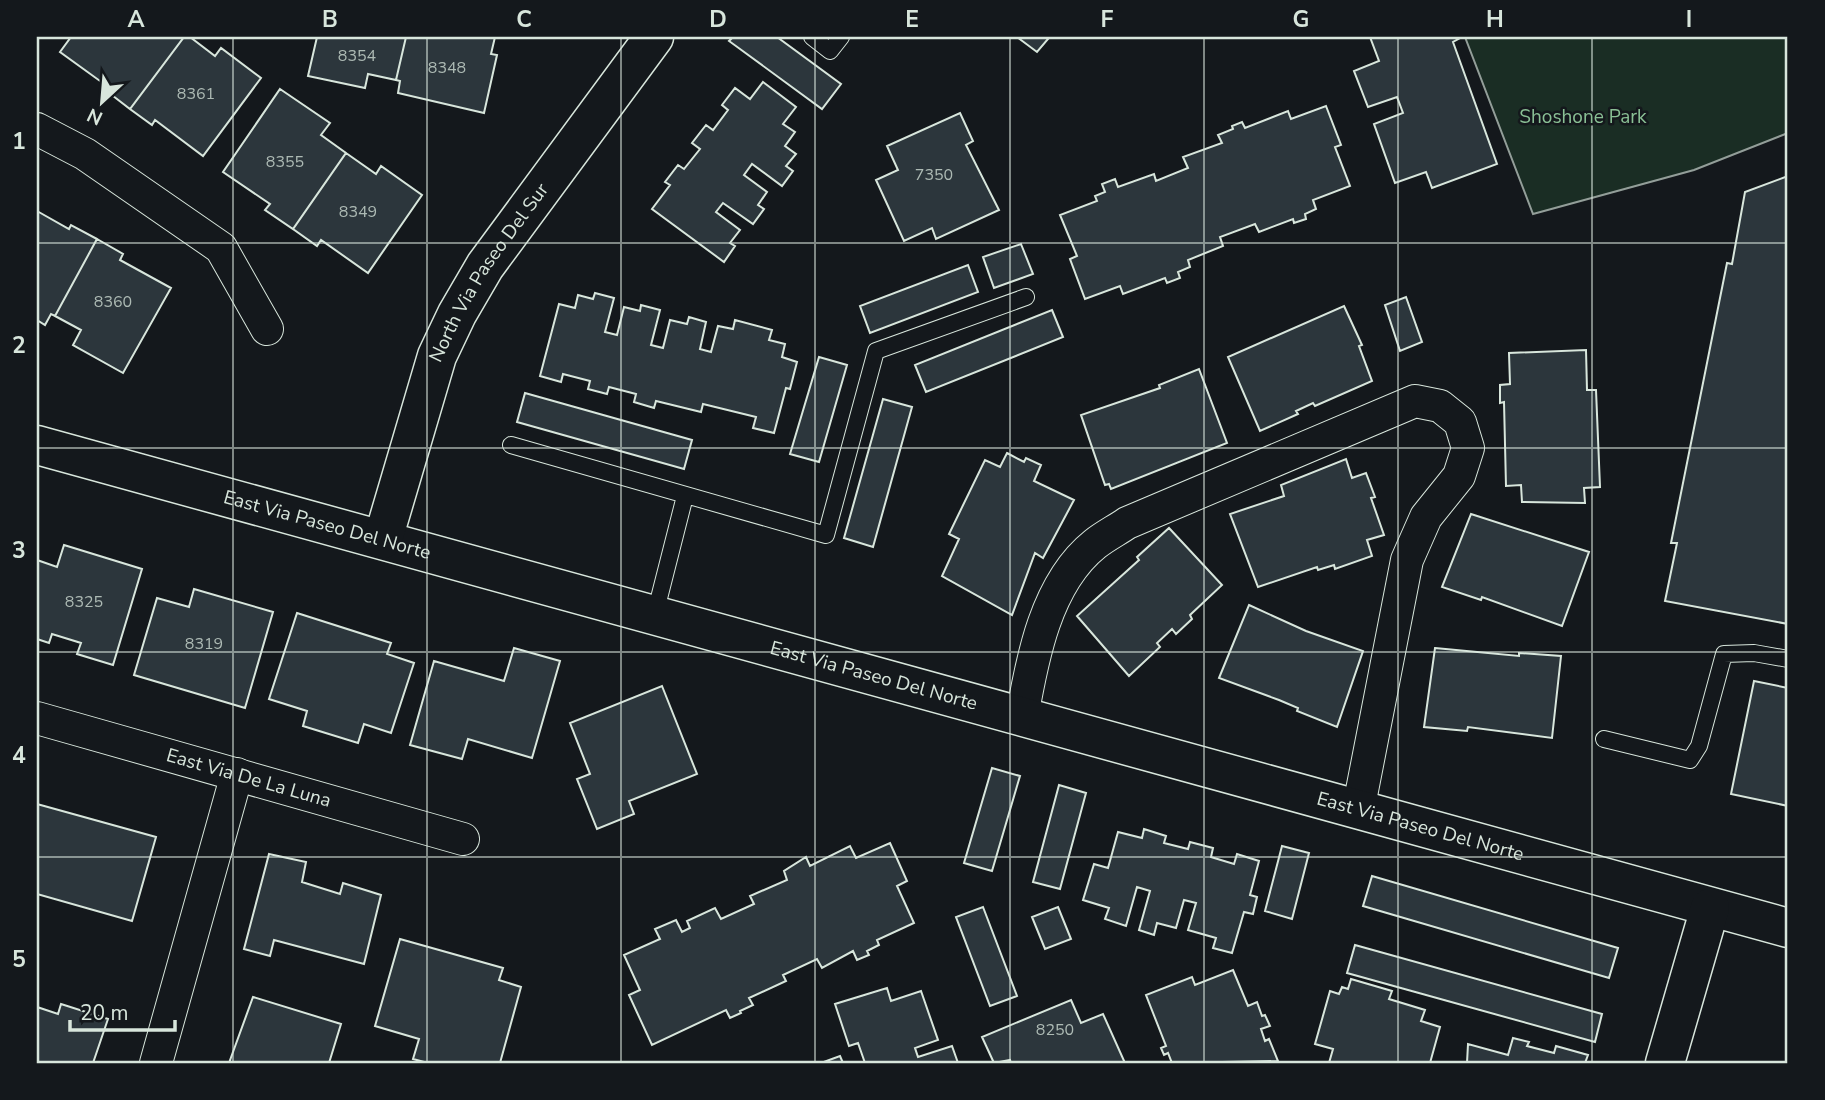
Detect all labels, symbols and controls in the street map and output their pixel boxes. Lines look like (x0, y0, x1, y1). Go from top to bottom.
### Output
text: A (127, 4, 145, 35)
text: B (322, 4, 338, 35)
text: C (516, 4, 532, 35)
text: D (709, 4, 727, 35)
text: E (905, 4, 919, 35)
text: F (1101, 4, 1114, 35)
text: G (1293, 4, 1309, 35)
text: H (1486, 4, 1504, 35)
text: I (1686, 4, 1692, 35)
house number: 8354 (338, 45, 377, 67)
house number: 8348 (428, 57, 466, 79)
north arrow (66, 66, 136, 136)
house number: 8361 (177, 83, 215, 105)
text: N (83, 102, 107, 131)
park label: Shoshone Park (1519, 104, 1647, 130)
text: 1 (12, 126, 26, 157)
house number: 8355 (266, 151, 304, 173)
house number: 7350 (915, 164, 953, 186)
street label: North Via Paseo Del Sur (423, 178, 555, 366)
house number: 8349 (339, 201, 377, 223)
house number: 8360 (94, 291, 132, 313)
text: 2 (12, 330, 26, 361)
street label: East Via Paseo Del Norte (221, 484, 434, 566)
text: 3 (12, 535, 26, 566)
house number: 8325 (65, 591, 103, 613)
house number: 8319 (185, 633, 223, 655)
street label: East Via Paseo Del Norte (767, 635, 980, 717)
text: 4 (12, 740, 26, 771)
street label: East Via De La Luna (163, 742, 334, 814)
street label: East Via Paseo Del Norte (1314, 786, 1527, 868)
text: 5 (12, 944, 26, 975)
scale bar (70, 988, 175, 1032)
text: 20 m (80, 999, 129, 1027)
house number: 8250 (1036, 1019, 1074, 1041)

